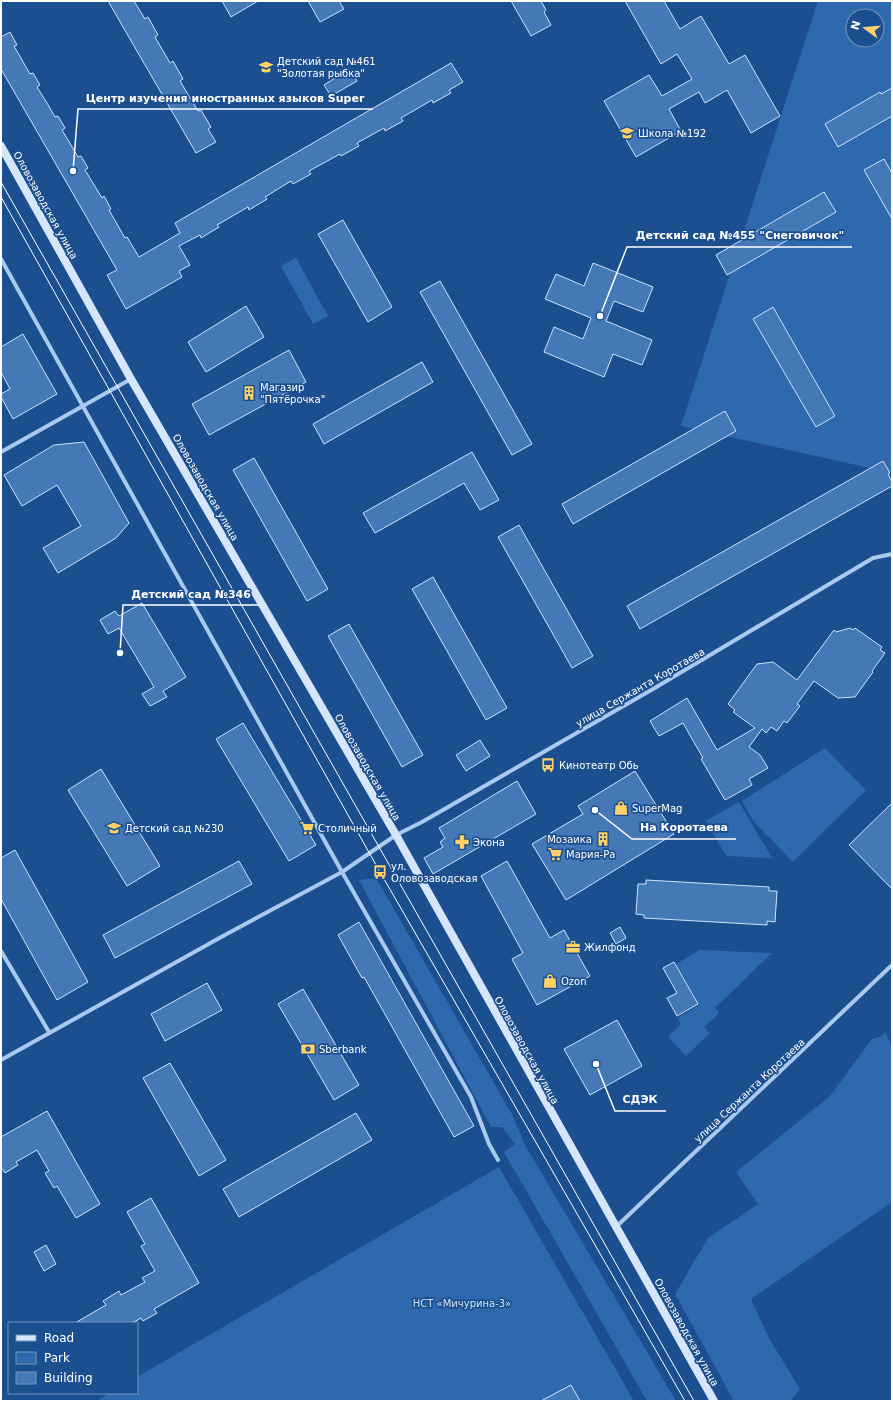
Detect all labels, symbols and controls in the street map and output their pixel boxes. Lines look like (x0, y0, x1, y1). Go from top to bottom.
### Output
north arrow (845, 8, 885, 48)
text: N (848, 19, 863, 32)
place label: Детский сад №461 "Золотая рыбка" (277, 56, 376, 79)
school or university icon: Детский сад №461 "Золотая рыбка" (258, 59, 274, 75)
callout: Центр изучения иностранных языков Super (78, 86, 373, 109)
text: Центр изучения иностранных языков Super (86, 92, 365, 105)
school or university icon: Школа №192 (619, 125, 635, 141)
place label: Школа №192 (638, 128, 706, 139)
street label: Оловозаводская улица (11, 149, 80, 261)
callout: Детский сад №455 "Снеговичок" (627, 224, 852, 247)
text: Детский сад №455 "Снеговичок" (636, 229, 844, 242)
place label: Магазир "Пятёрочка" (260, 382, 325, 405)
building icon: Магазир "Пятёрочка" (241, 385, 257, 401)
street label: Оловозаводская улица (170, 432, 241, 543)
callout: Детский сад №346 (123, 582, 259, 605)
text: Детский сад №346 (131, 588, 251, 601)
street label: улица Сержанта Коротаева (574, 646, 707, 729)
street label: Оловозаводская улица (332, 712, 403, 823)
bus stop icon: Кинотеатр Обь (540, 757, 556, 773)
place label: Кинотеатр Обь (559, 760, 639, 771)
shop icon: SuperMag (613, 800, 629, 816)
place label: SuperMag (632, 803, 682, 814)
callout: На Коротаева (632, 816, 736, 839)
school or university icon: Детский сад №230 (106, 820, 122, 836)
supermarket icon: Столичный (299, 820, 315, 836)
text: На Коротаева (640, 821, 728, 834)
place label: Детский сад №230 (125, 823, 224, 834)
place label: Столичный (318, 823, 377, 834)
building icon: Мозаика (595, 831, 611, 847)
pharmacy icon: Экона (454, 834, 470, 850)
place label: Мозаика (547, 834, 592, 845)
place label: Экона (473, 837, 505, 848)
supermarket icon: Мария-Ра (547, 846, 563, 862)
place label: Мария-Ра (566, 849, 615, 860)
place label: ул. Оловозаводская (391, 861, 477, 884)
bus stop icon: ул. Оловозаводская (372, 864, 388, 880)
office icon: Жилфонд (565, 939, 581, 955)
place label: Жилфонд (584, 942, 636, 953)
shop icon: Ozon (542, 973, 558, 989)
place label: Ozon (561, 976, 587, 987)
street label: Оловозаводская улица (492, 994, 561, 1106)
street label: улица Сержанта Коротаева (692, 1036, 807, 1145)
bank icon: Sberbank (300, 1041, 316, 1057)
place label: Sberbank (319, 1044, 367, 1055)
callout: СДЭК (615, 1088, 666, 1111)
text: СДЭК (623, 1093, 657, 1106)
street label: Оловозаводская улица (652, 1276, 721, 1388)
park label: НСТ «Мичурина-3» (413, 1298, 511, 1309)
legend (8, 1322, 138, 1394)
text: Road (44, 1331, 74, 1345)
text: Park (44, 1351, 70, 1365)
text: Building (44, 1371, 93, 1385)

